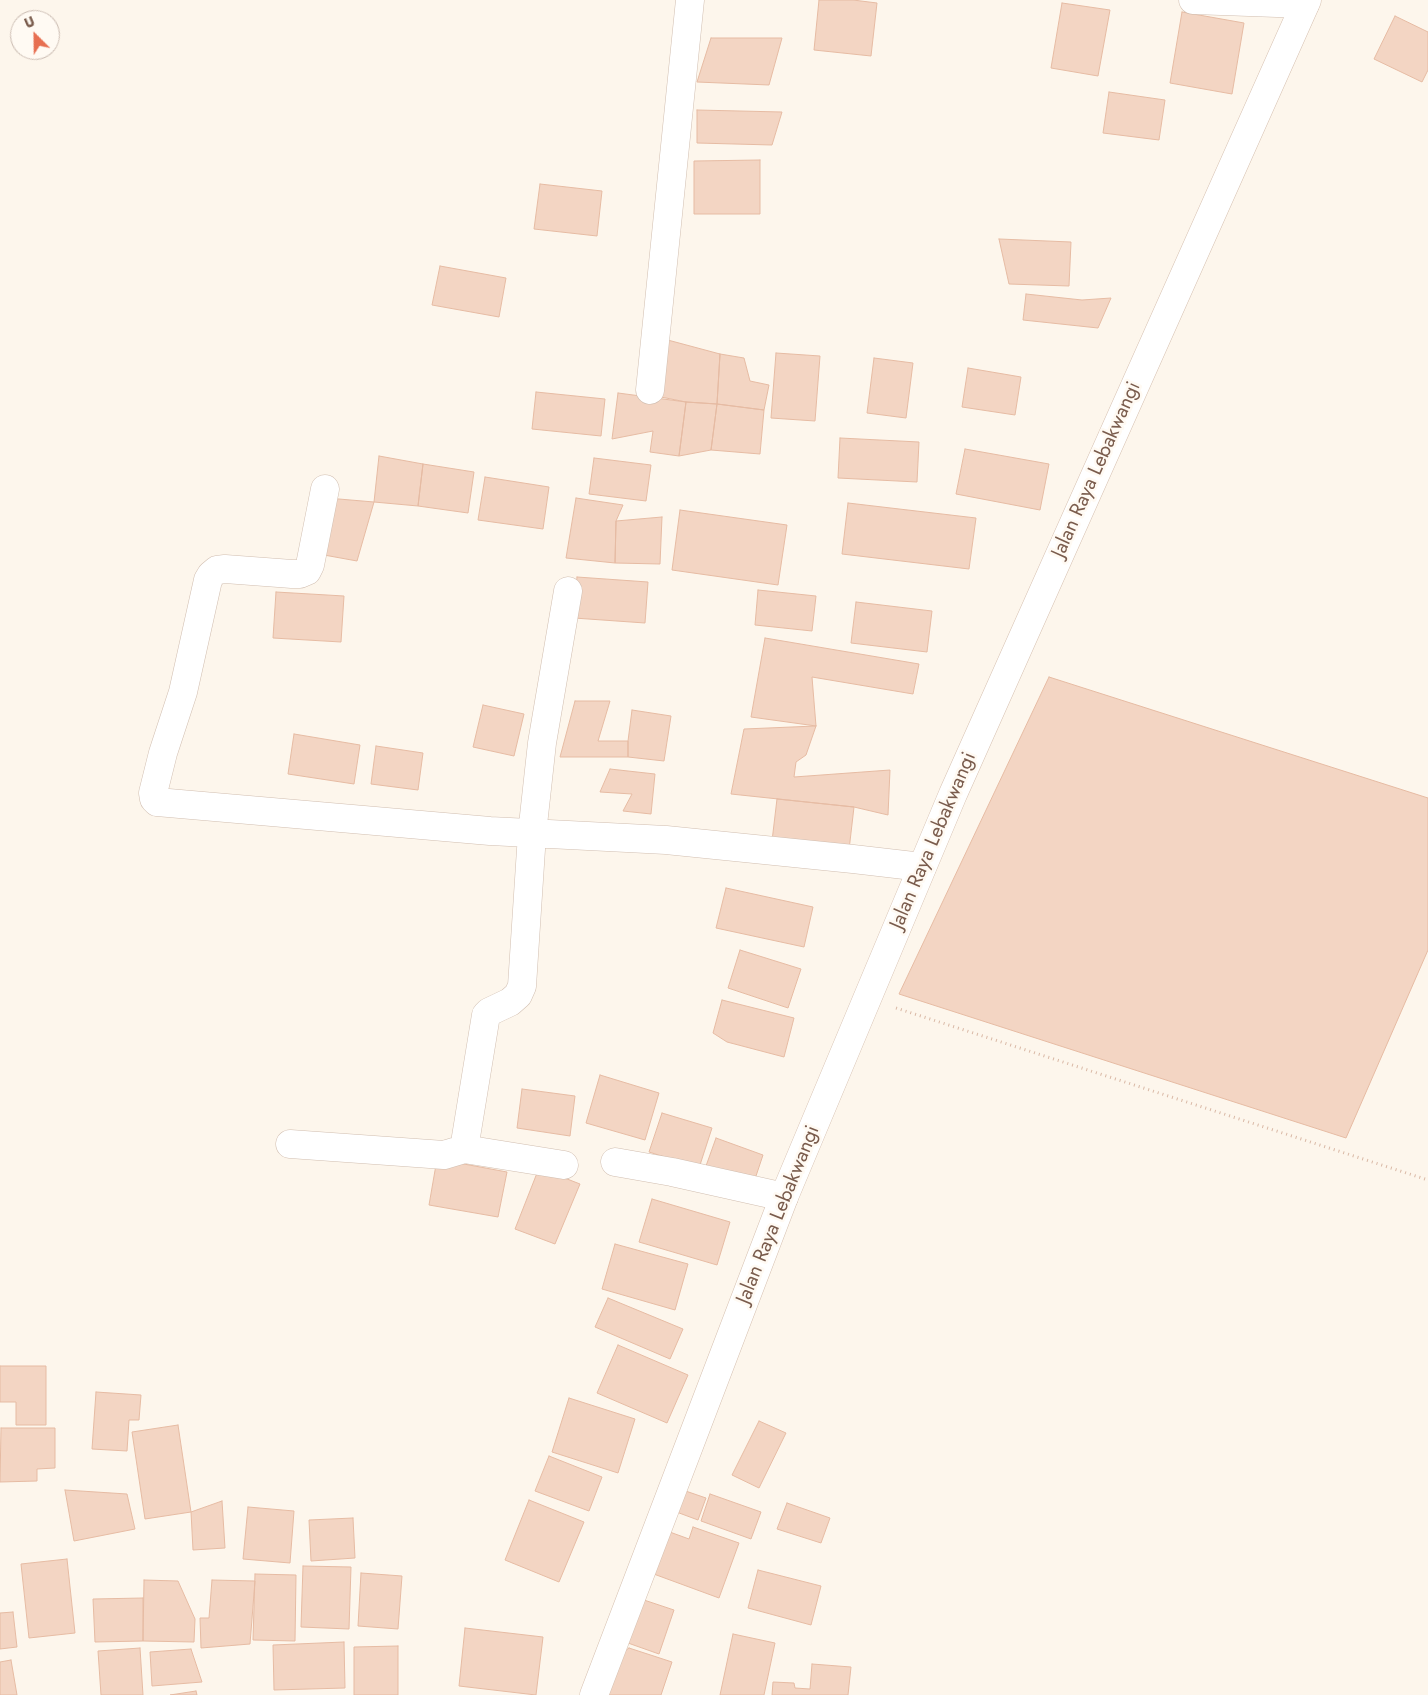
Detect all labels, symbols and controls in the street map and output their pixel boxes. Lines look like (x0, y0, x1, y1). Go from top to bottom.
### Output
north arrow (10, 10, 60, 60)
text: U (21, 11, 38, 33)
street label: Jalan Raya Lebakwangi (1047, 378, 1147, 562)
street label: Jalan Raya Lebakwangi (886, 749, 982, 933)
street label: Jalan Raya Lebakwangi (732, 1122, 826, 1308)

